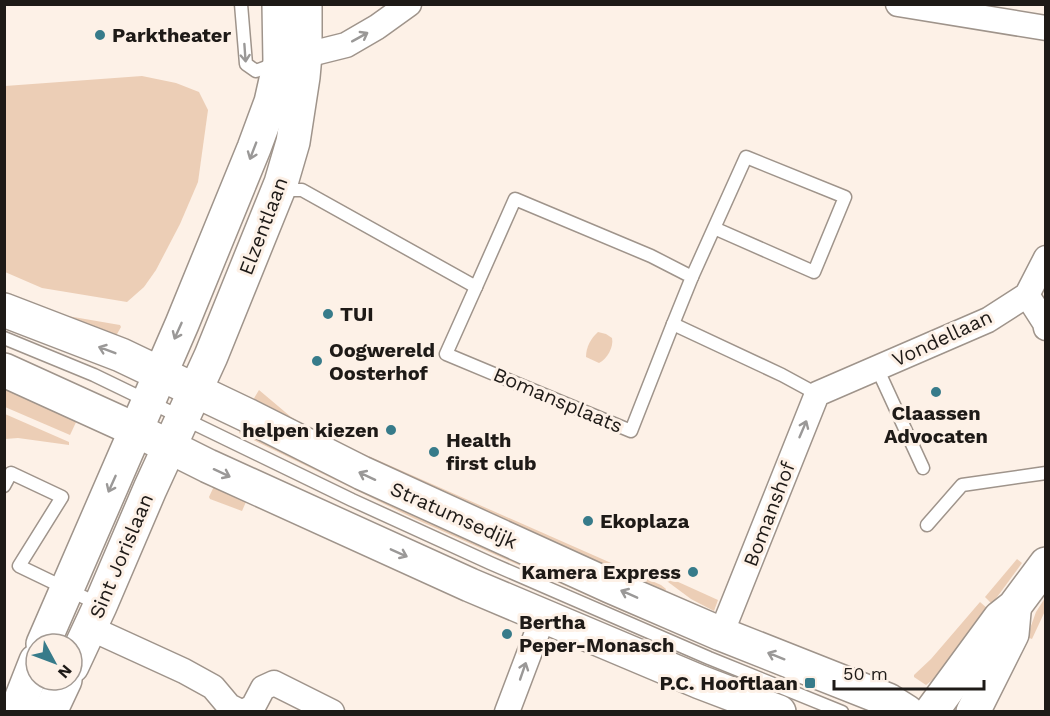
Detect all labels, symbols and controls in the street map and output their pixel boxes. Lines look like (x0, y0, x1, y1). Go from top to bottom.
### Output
place label: Parktheater (112, 23, 231, 47)
marker: Parktheater (93, 28, 107, 42)
one-way arrow (351, 31, 368, 43)
one-way arrow (240, 43, 251, 63)
one-way arrow (247, 141, 258, 160)
street label: Elzentlaan (233, 174, 293, 278)
place label: TUI (340, 302, 374, 326)
street label: Vondellaan (888, 304, 996, 372)
marker: TUI (321, 307, 335, 321)
one-way arrow (172, 322, 184, 340)
place label: Oogwereld Oosterhof (329, 338, 435, 385)
one-way arrow (99, 344, 117, 355)
marker: Oogwereld Oosterhof (310, 354, 324, 368)
street label: Bomansplaats (490, 362, 626, 438)
marker: Claassen Advocaten (929, 385, 943, 399)
place label: Claassen Advocaten (884, 401, 988, 448)
place label: helpen kiezen (242, 418, 379, 442)
one-way arrow (798, 420, 809, 439)
marker: helpen kiezen (384, 423, 398, 437)
place label: Health first club (446, 428, 536, 475)
marker: Health first club (427, 445, 441, 459)
street label: Bomanshof (738, 458, 800, 570)
one-way arrow (212, 467, 230, 479)
one-way arrow (359, 470, 377, 481)
one-way arrow (106, 474, 118, 492)
street label: Stratumsedijk (387, 476, 521, 554)
street label: Sint Jorislaan (84, 490, 158, 622)
place label: Ekoplaza (600, 509, 690, 533)
marker: Ekoplaza (581, 514, 595, 528)
one-way arrow (390, 548, 408, 560)
place label: Kamera Express (521, 560, 681, 584)
marker: Kamera Express (686, 565, 700, 579)
one-way arrow (621, 588, 639, 600)
place label: Bertha Peper-Monasch (519, 610, 675, 657)
marker: Bertha Peper-Monasch (500, 627, 514, 641)
north arrow (24, 632, 84, 692)
one-way arrow (767, 650, 786, 661)
scale bar (834, 653, 984, 691)
text: N (54, 661, 76, 682)
one-way arrow (518, 662, 529, 681)
text: 50 m (843, 663, 888, 684)
place label: P.C. Hooftlaan (660, 671, 798, 695)
marker: P.C. Hooftlaan (803, 676, 817, 690)

